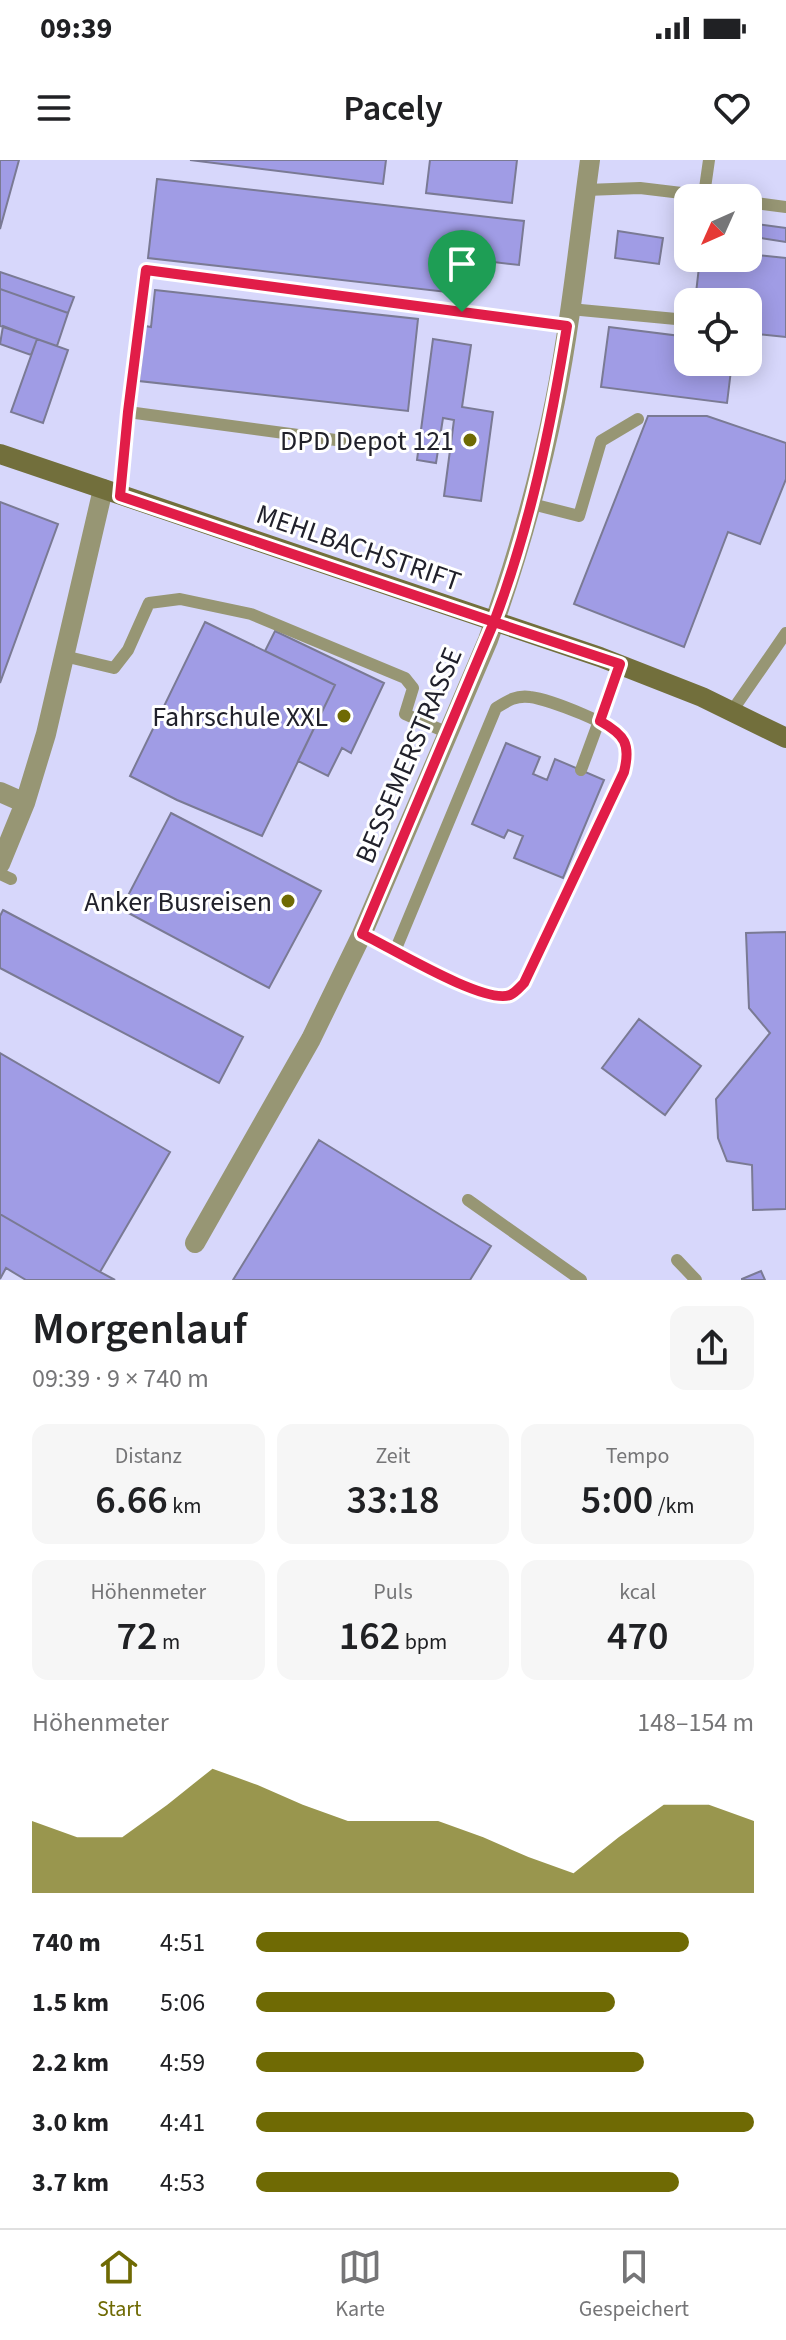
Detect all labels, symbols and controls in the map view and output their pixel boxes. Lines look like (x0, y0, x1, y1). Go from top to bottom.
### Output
text: 09:39 (40, 7, 112, 50)
text: Pacely (343, 83, 443, 134)
icon: menu (32, 86, 76, 130)
icon: heart (710, 86, 754, 130)
north arrow (674, 184, 762, 272)
map controls (674, 184, 762, 376)
pin (428, 230, 496, 312)
icon: arrive (440, 242, 484, 286)
button: locate (674, 288, 762, 376)
place label: DPD Depot 121 (280, 421, 454, 461)
marker: DPD Depot 121 (461, 431, 479, 449)
street label: MEHLBACHSTRIFT (251, 494, 466, 602)
street label: BESSEMERSTRASSE (345, 641, 472, 869)
place label: Fahrschule XXL (152, 697, 328, 737)
marker: Fahrschule XXL (335, 707, 353, 725)
place label: Anker Busreisen (84, 882, 272, 922)
marker: Anker Busreisen (279, 892, 297, 910)
text: Morgenlauf (32, 1298, 247, 1361)
button: share (670, 1306, 754, 1390)
text: 09:39 · 9 × 740 m (32, 1360, 209, 1397)
text: Distanz (115, 1440, 182, 1472)
text: Zeit (375, 1440, 411, 1472)
text: Tempo (606, 1440, 669, 1472)
text: 6.66 (95, 1472, 168, 1529)
text: 33:18 (346, 1472, 440, 1529)
text: 5:00 (581, 1472, 653, 1529)
text: km (168, 1490, 201, 1522)
text: /km (653, 1490, 695, 1522)
text: Höhenmeter (90, 1576, 206, 1608)
text: Puls (373, 1576, 413, 1608)
text: kcal (619, 1576, 656, 1608)
text: 72 (116, 1608, 158, 1665)
text: 162 (339, 1608, 400, 1665)
text: 470 (607, 1608, 668, 1665)
text: m (158, 1626, 180, 1658)
text: bpm (400, 1626, 447, 1658)
text: Höhenmeter (32, 1704, 169, 1741)
text: 148–154 m (637, 1704, 754, 1741)
text: 740 m (32, 1924, 101, 1961)
text: 4:51 (160, 1924, 205, 1961)
text: 1.5 km (32, 1984, 109, 2021)
text: 5:06 (160, 1984, 205, 2021)
text: 2.2 km (32, 2044, 109, 2081)
text: 4:59 (160, 2044, 205, 2081)
text: 3.0 km (32, 2104, 109, 2141)
text: 4:41 (160, 2104, 205, 2141)
text: 3.7 km (32, 2164, 109, 2201)
text: 4:53 (160, 2164, 205, 2201)
tab: Start (97, 2245, 141, 2325)
tab: Karte (335, 2245, 385, 2325)
tab: Gespeichert (579, 2245, 689, 2325)

